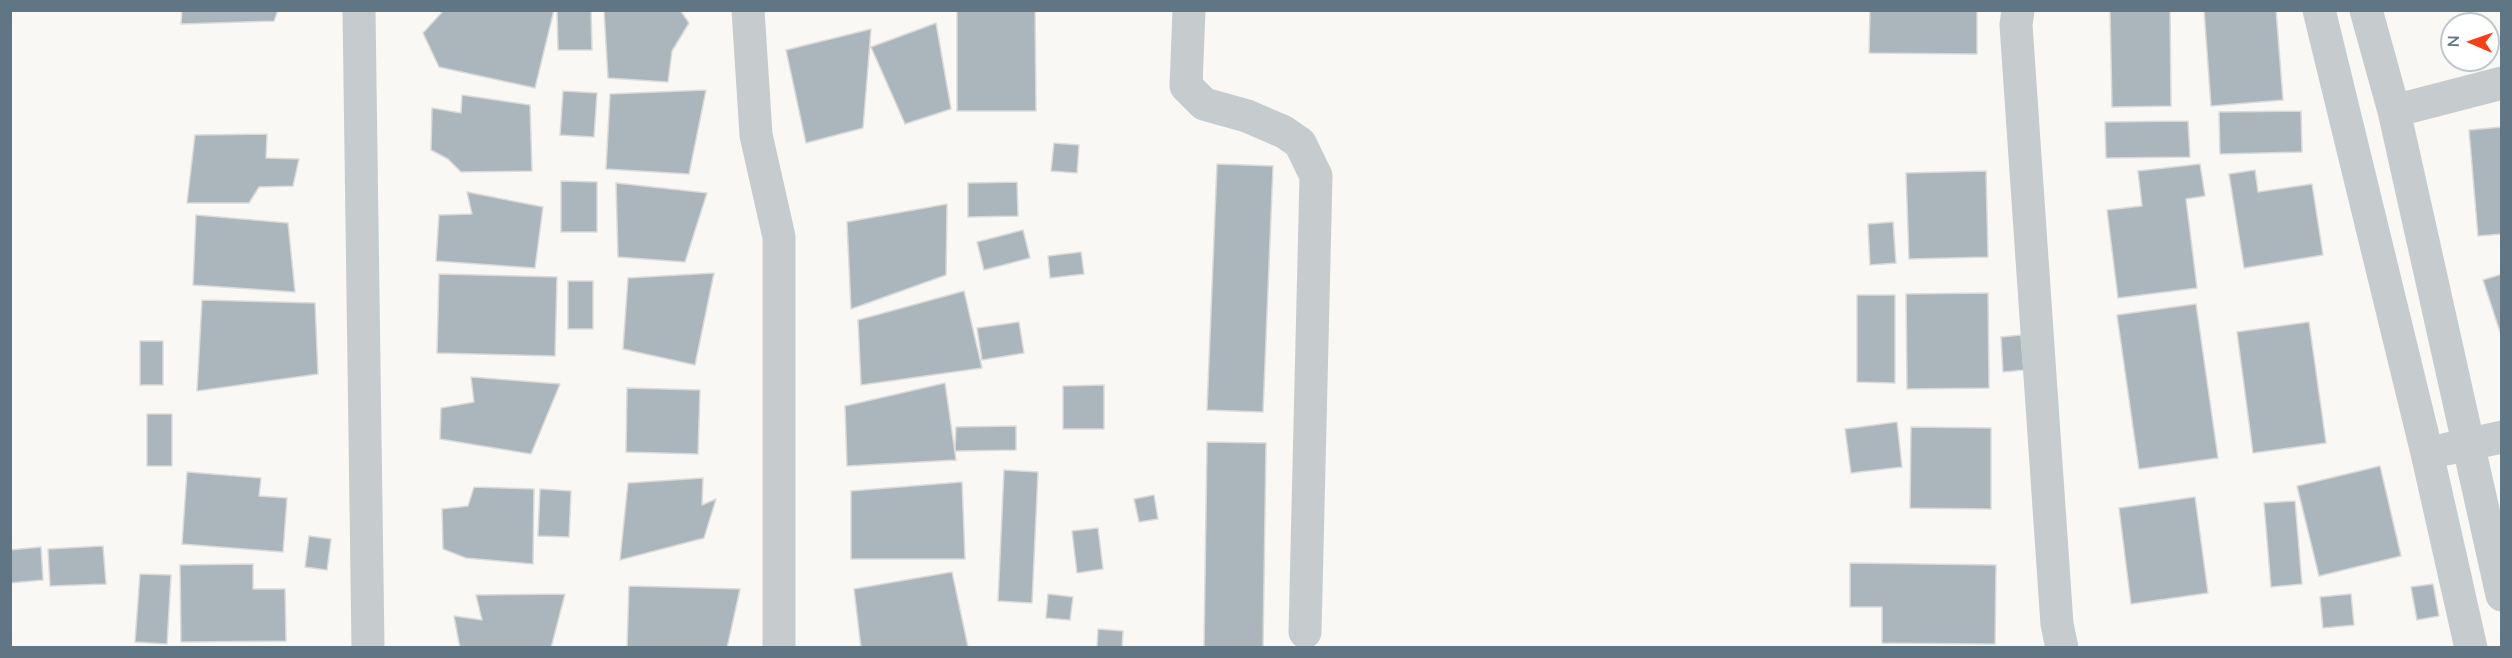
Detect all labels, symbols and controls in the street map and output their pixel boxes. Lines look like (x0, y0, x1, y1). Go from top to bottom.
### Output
north arrow (2440, 12, 2500, 72)
text: N (2443, 35, 2465, 48)

